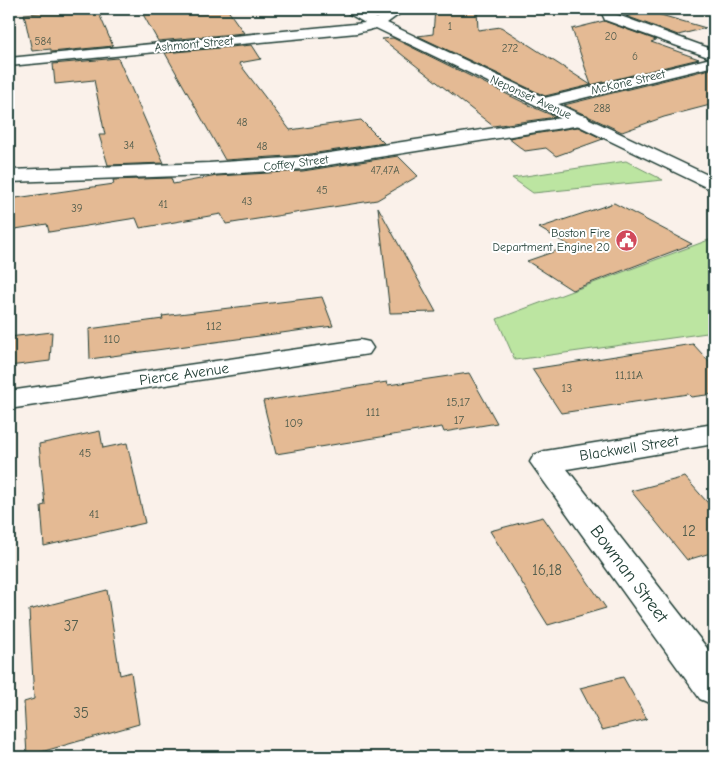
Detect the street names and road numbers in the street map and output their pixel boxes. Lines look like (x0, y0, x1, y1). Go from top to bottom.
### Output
street label: Ashmont Street (154, 34, 234, 54)
street label: McKone Street (590, 67, 667, 97)
street label: Neponset Avenue (488, 72, 574, 122)
street label: Coffey Street (263, 152, 330, 174)
street label: Pierce Avenue (138, 359, 230, 389)
street label: Blackwell Street (578, 431, 681, 465)
street label: Bowman Street (586, 521, 673, 628)

